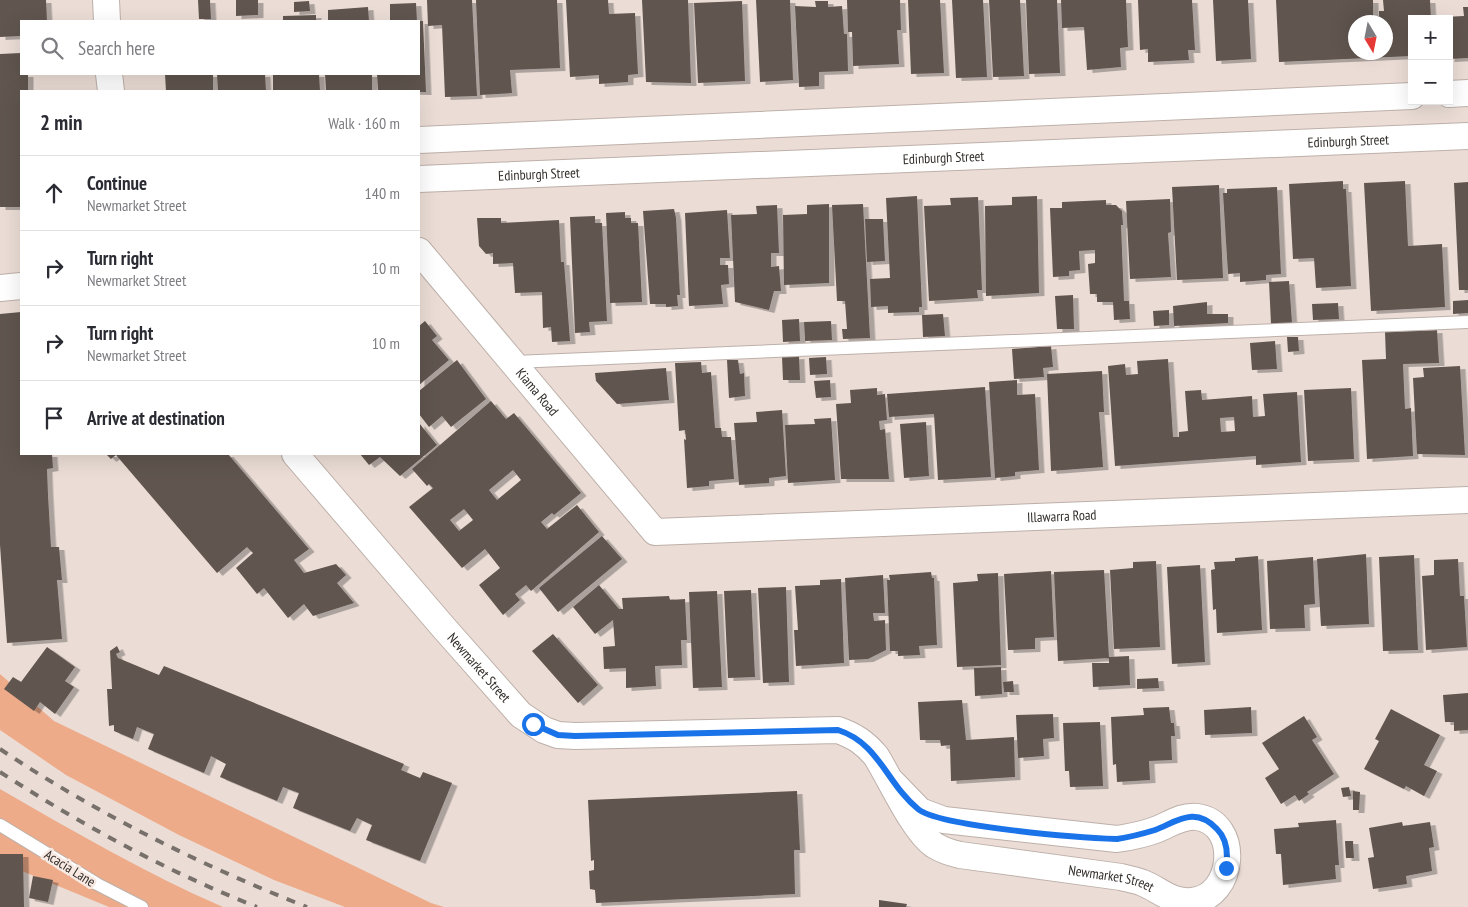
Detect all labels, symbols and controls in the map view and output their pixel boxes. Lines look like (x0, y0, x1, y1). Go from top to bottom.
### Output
north arrow (1348, 15, 1393, 60)
map controls (1408, 15, 1453, 105)
button: + (1408, 15, 1453, 60)
search box (20, 20, 420, 75)
icon: search (38, 34, 66, 62)
text: Search here (78, 36, 155, 60)
button: − (1408, 60, 1453, 105)
text: 2 min (40, 109, 82, 136)
text: Walk · 160 m (328, 113, 400, 133)
street label: Edinburgh Street (1307, 130, 1389, 152)
street label: Edinburgh Street (902, 147, 985, 168)
street label: Edinburgh Street (498, 163, 580, 185)
text: Continue (87, 171, 147, 195)
icon: ahead (40, 179, 68, 207)
text: 140 m (365, 183, 400, 203)
text: Newmarket Street (87, 195, 186, 215)
text: Turn right (87, 246, 153, 270)
icon: right (40, 254, 68, 282)
text: 10 m (372, 258, 400, 278)
text: Newmarket Street (87, 270, 186, 290)
text: Turn right (87, 321, 153, 345)
icon: right (40, 329, 68, 357)
text: 10 m (372, 333, 400, 353)
text: Newmarket Street (87, 345, 186, 365)
street label: Kiama Road (512, 364, 563, 420)
icon: arrive (40, 404, 68, 432)
text: Arrive at destination (87, 406, 225, 430)
street label: Illawarra Road (1027, 506, 1097, 526)
street label: Newmarket Street (443, 629, 515, 706)
route start (522, 713, 545, 736)
street label: Acacia Lane (41, 845, 99, 891)
route end (1215, 857, 1238, 880)
street label: Newmarket Street (1067, 861, 1157, 896)

